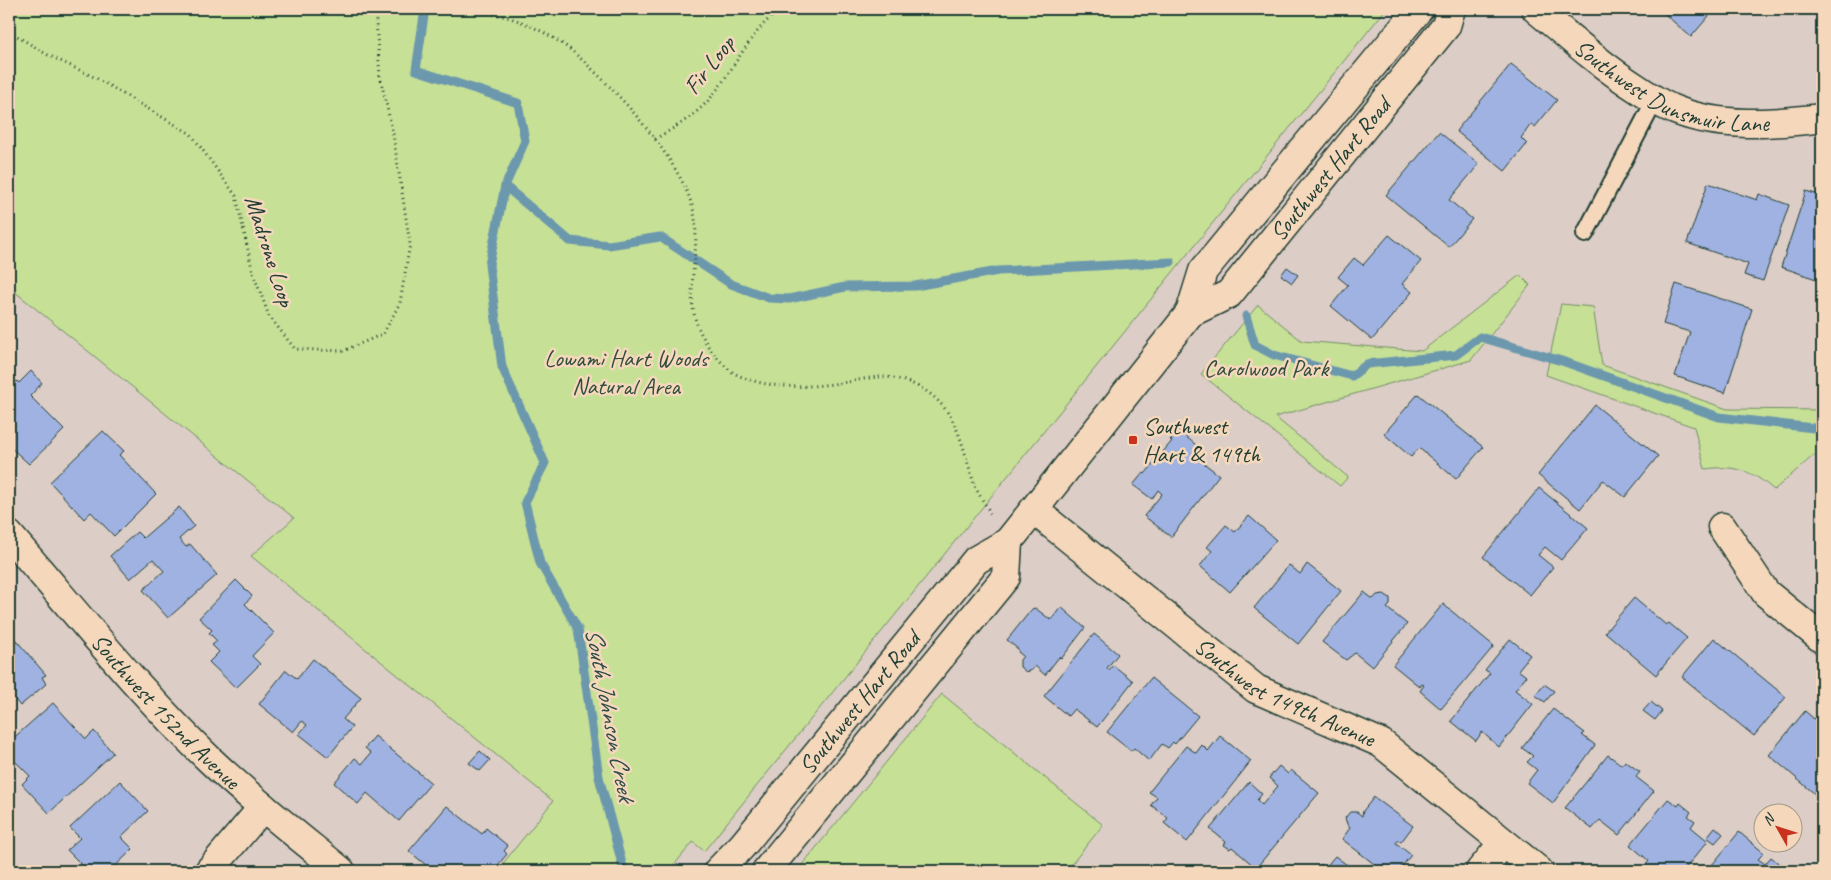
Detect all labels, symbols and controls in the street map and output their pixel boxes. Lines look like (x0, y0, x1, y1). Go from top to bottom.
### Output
street label: Fir Loop (677, 28, 742, 100)
street label: Southwest Dunsmuir Lane (1568, 32, 1772, 138)
street label: Southwest Hart Road (1263, 89, 1399, 247)
street label: Madrone Loop (238, 192, 302, 311)
park label: Lowami Hart Woods Natural Area (544, 343, 710, 401)
park label: Carolwood Park (1204, 353, 1331, 383)
place label: Southwest Hart & 149th (1143, 411, 1261, 469)
marker: Southwest Hart & 149th (1127, 434, 1139, 446)
street label: Southwest Hart Road (792, 622, 929, 780)
water label: South Johnson Creek (578, 625, 643, 807)
street label: Southwest 152nd Avenue (85, 627, 248, 797)
street label: Southwest 149th Avenue (1189, 631, 1381, 754)
north arrow (1754, 802, 1804, 852)
text: N (1759, 810, 1779, 829)

